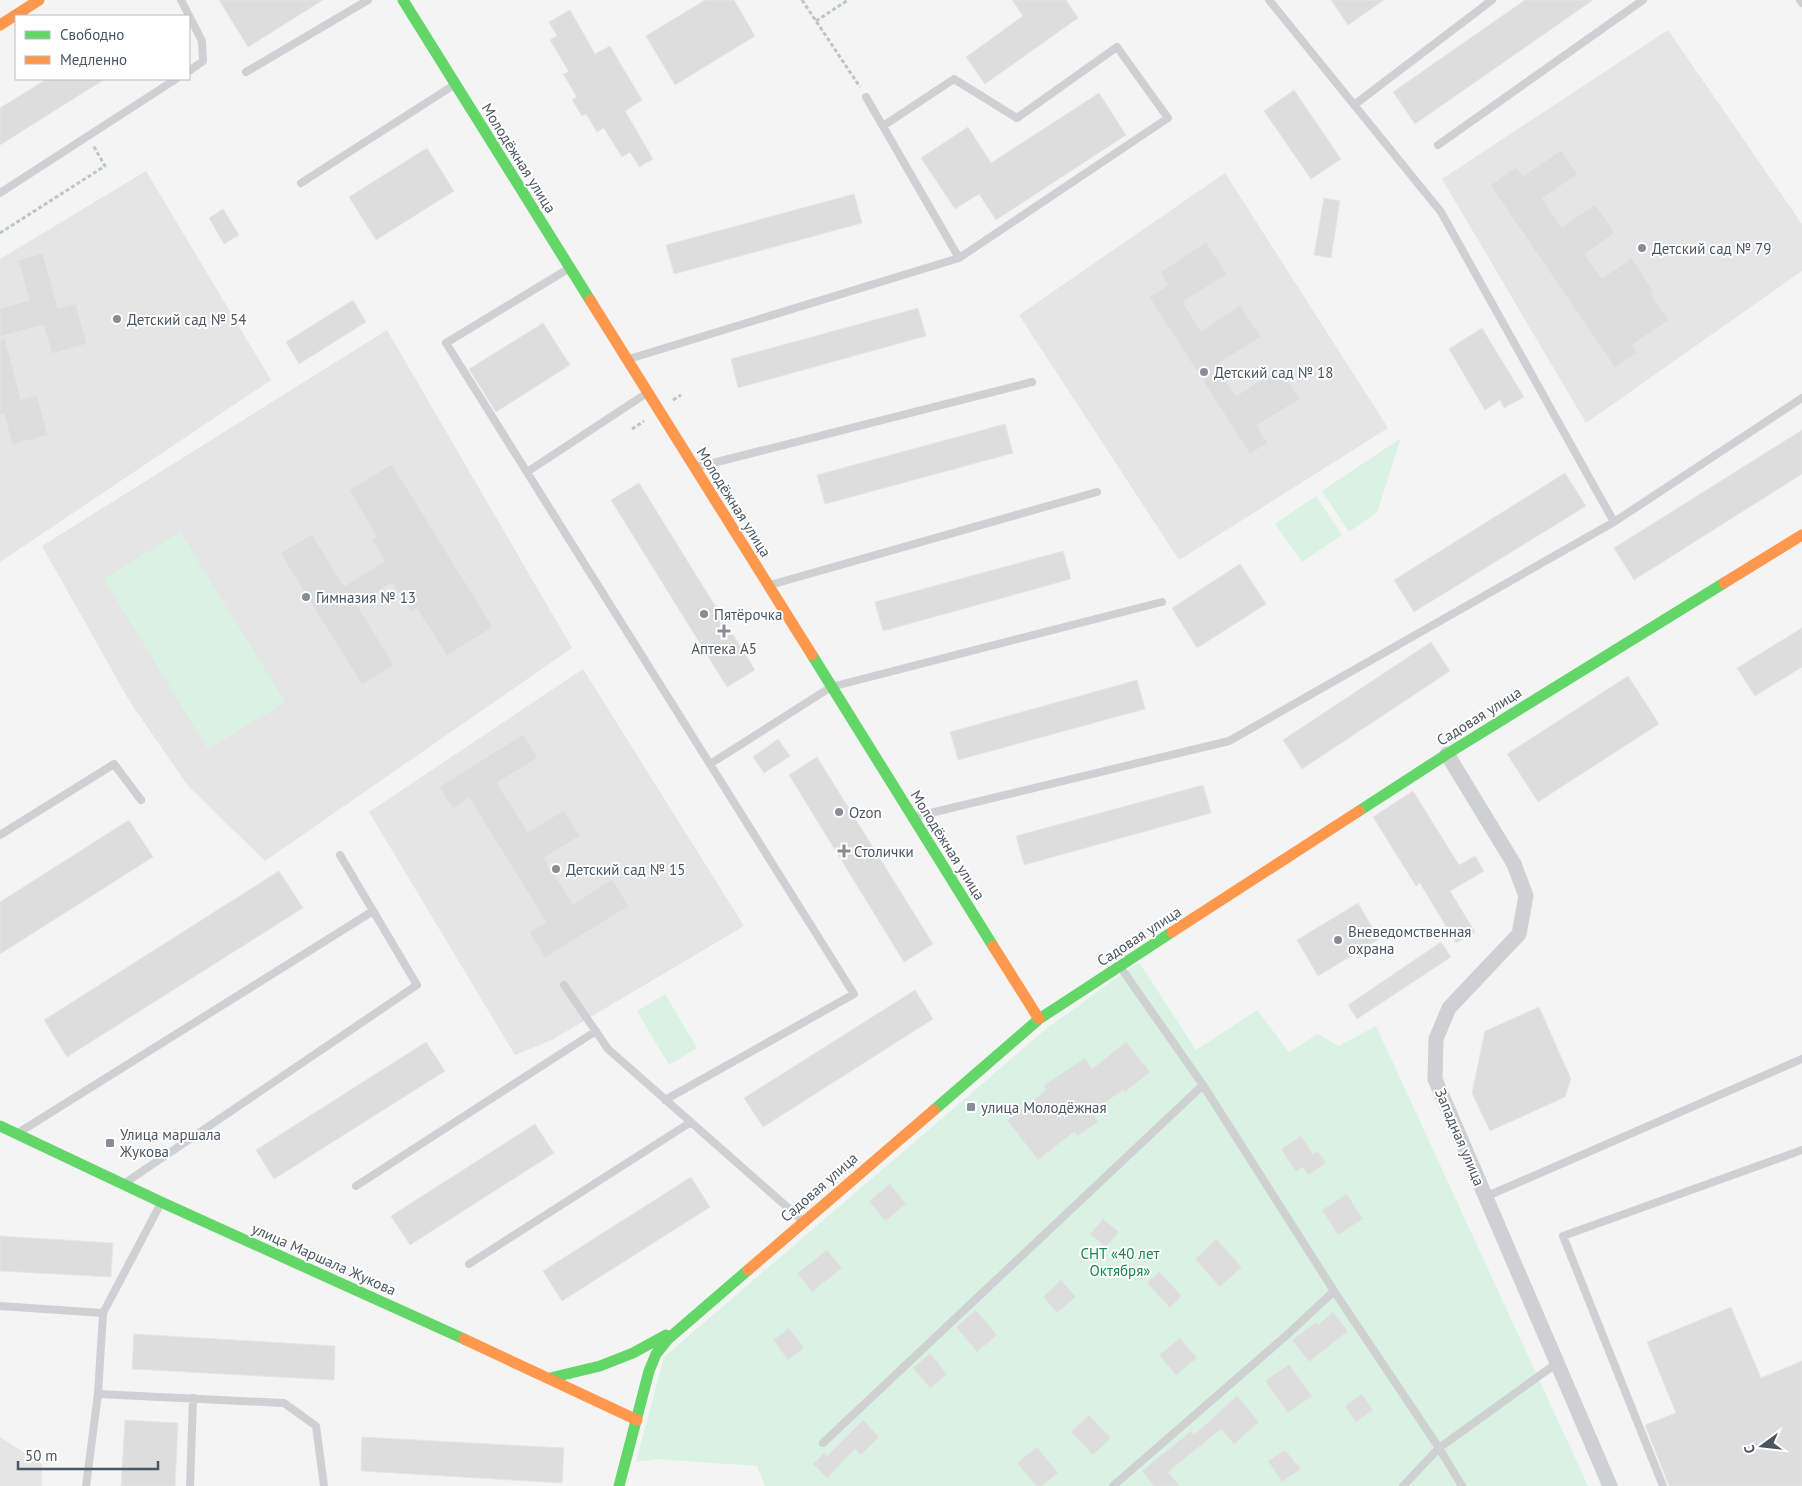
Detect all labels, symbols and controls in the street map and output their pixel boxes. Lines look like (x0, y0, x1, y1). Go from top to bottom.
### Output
legend (15, 15, 190, 80)
text: Свободно (60, 25, 124, 44)
text: Медленно (60, 50, 127, 69)
street label: Молодёжная улица (478, 100, 560, 216)
place label: Детский сад № 79 (1652, 239, 1771, 258)
marker: Детский сад № 79 (1636, 242, 1648, 254)
place label: Детский сад № 54 (127, 310, 246, 329)
marker: Детский сад № 54 (111, 313, 123, 325)
place label: Детский сад № 18 (1214, 363, 1333, 382)
marker: Детский сад № 18 (1198, 366, 1210, 378)
street label: Молодёжная улица (693, 444, 775, 560)
place label: Гимназия № 13 (316, 588, 416, 607)
marker: Гимназия № 13 (300, 591, 312, 603)
place label: Пятёрочка (714, 605, 782, 624)
marker: Пятёрочка (698, 608, 710, 620)
marker: Аптека A5 (718, 625, 730, 637)
place label: Аптека A5 (691, 639, 757, 658)
street label: Садовая улица (1433, 682, 1525, 750)
street label: Молодёжная улица (907, 787, 989, 903)
place label: Ozon (849, 803, 882, 822)
marker: Ozon (833, 806, 845, 818)
place label: Столички (854, 842, 914, 861)
marker: Столички (838, 845, 850, 857)
place label: Детский сад № 15 (566, 860, 685, 879)
marker: Детский сад № 15 (550, 863, 562, 875)
street label: Садовая улица (1093, 902, 1185, 970)
place label: Вневедомственная охрана (1348, 922, 1471, 958)
marker: Вневедомственная охрана (1332, 934, 1344, 946)
street label: Западная улица (1431, 1085, 1489, 1189)
place label: улица Молодёжная (981, 1098, 1107, 1117)
marker: улица Молодёжная (965, 1101, 977, 1113)
place label: Улица маршала Жукова (119, 1125, 221, 1161)
marker: Улица маршала Жукова (104, 1137, 116, 1149)
street label: Садовая улица (776, 1148, 862, 1226)
street label: улица Маршала Жукова (249, 1219, 399, 1299)
park label: СНТ «40 лет Октября» (1080, 1244, 1160, 1280)
north arrow (1737, 1421, 1787, 1471)
scale bar (18, 1438, 158, 1470)
text: С (1740, 1443, 1759, 1455)
text: 50 m (25, 1446, 58, 1465)

